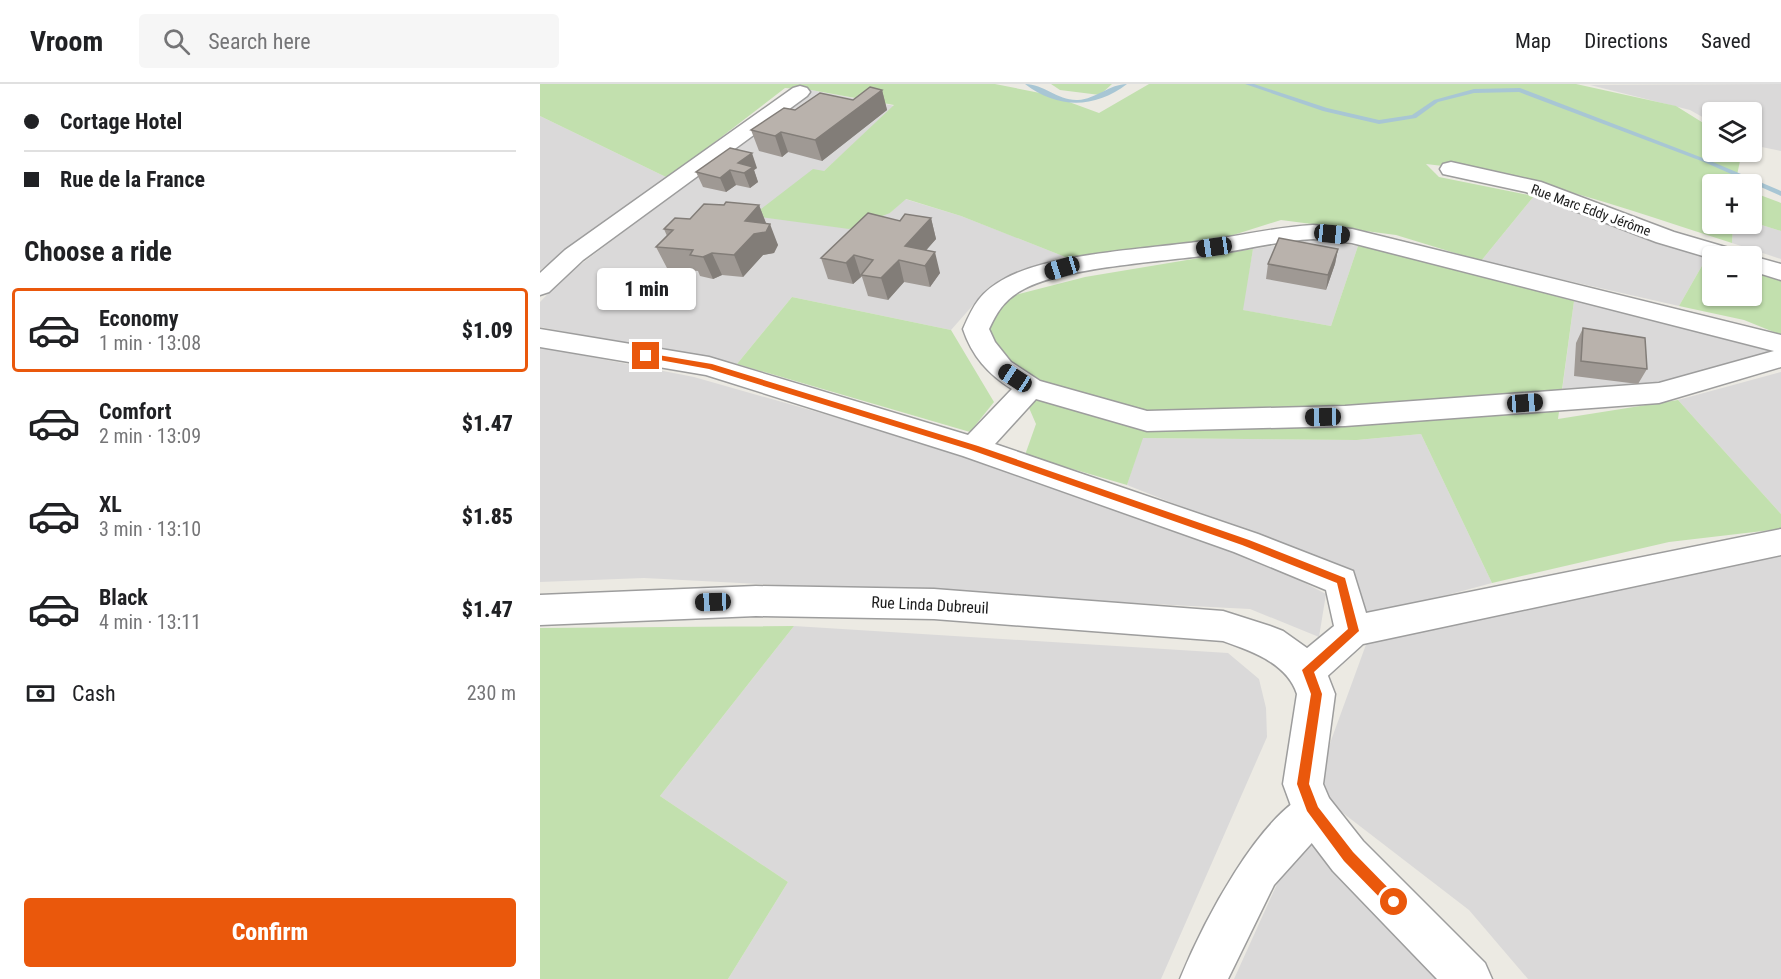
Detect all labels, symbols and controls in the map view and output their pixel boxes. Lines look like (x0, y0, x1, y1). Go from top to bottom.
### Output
search box (139, 14, 559, 68)
text: Vroom (30, 25, 103, 58)
icon: search (160, 25, 193, 58)
text: Search here (208, 29, 311, 54)
text: Map (1515, 29, 1551, 53)
text: Directions (1584, 29, 1668, 53)
text: Saved (1701, 29, 1751, 53)
map controls (1702, 102, 1762, 306)
button: layers (1702, 102, 1762, 162)
text: Cortage Hotel (60, 109, 182, 134)
text: Rue de la France (60, 167, 205, 192)
button: + (1702, 174, 1762, 234)
street label: Rue Marc Eddy Jérôme (1529, 181, 1654, 239)
car (1313, 223, 1351, 245)
text: Choose a ride (24, 236, 172, 268)
car (1195, 236, 1233, 258)
button: − (1702, 246, 1762, 306)
car (1042, 254, 1082, 282)
callout: 1 min (597, 269, 696, 311)
text: 1 min (624, 277, 669, 301)
icon: car (27, 303, 81, 357)
text: Economy (99, 306, 179, 331)
text: $1.09 (462, 318, 513, 343)
text: 1 min · 13:08 (99, 331, 201, 355)
route end (632, 342, 659, 369)
car (995, 361, 1035, 395)
car (1506, 393, 1544, 413)
icon: car (27, 396, 81, 450)
text: Comfort (99, 399, 172, 424)
car (1305, 408, 1341, 426)
text: $1.47 (462, 411, 513, 436)
text: 2 min · 13:09 (99, 424, 201, 448)
icon: car (27, 489, 81, 543)
text: XL (99, 492, 122, 517)
text: $1.85 (462, 504, 513, 529)
text: 3 min · 13:10 (99, 517, 201, 541)
icon: car (27, 582, 81, 636)
text: Black (99, 585, 148, 610)
car (695, 592, 731, 612)
street label: Rue Linda Dubreuil (871, 592, 989, 618)
text: $1.47 (462, 597, 513, 622)
text: 4 min · 13:11 (99, 610, 201, 634)
icon: cash (24, 677, 57, 710)
text: Cash (72, 681, 116, 706)
text: 230 m (467, 681, 516, 705)
route start (1380, 888, 1407, 915)
button: Confirm (24, 898, 516, 967)

